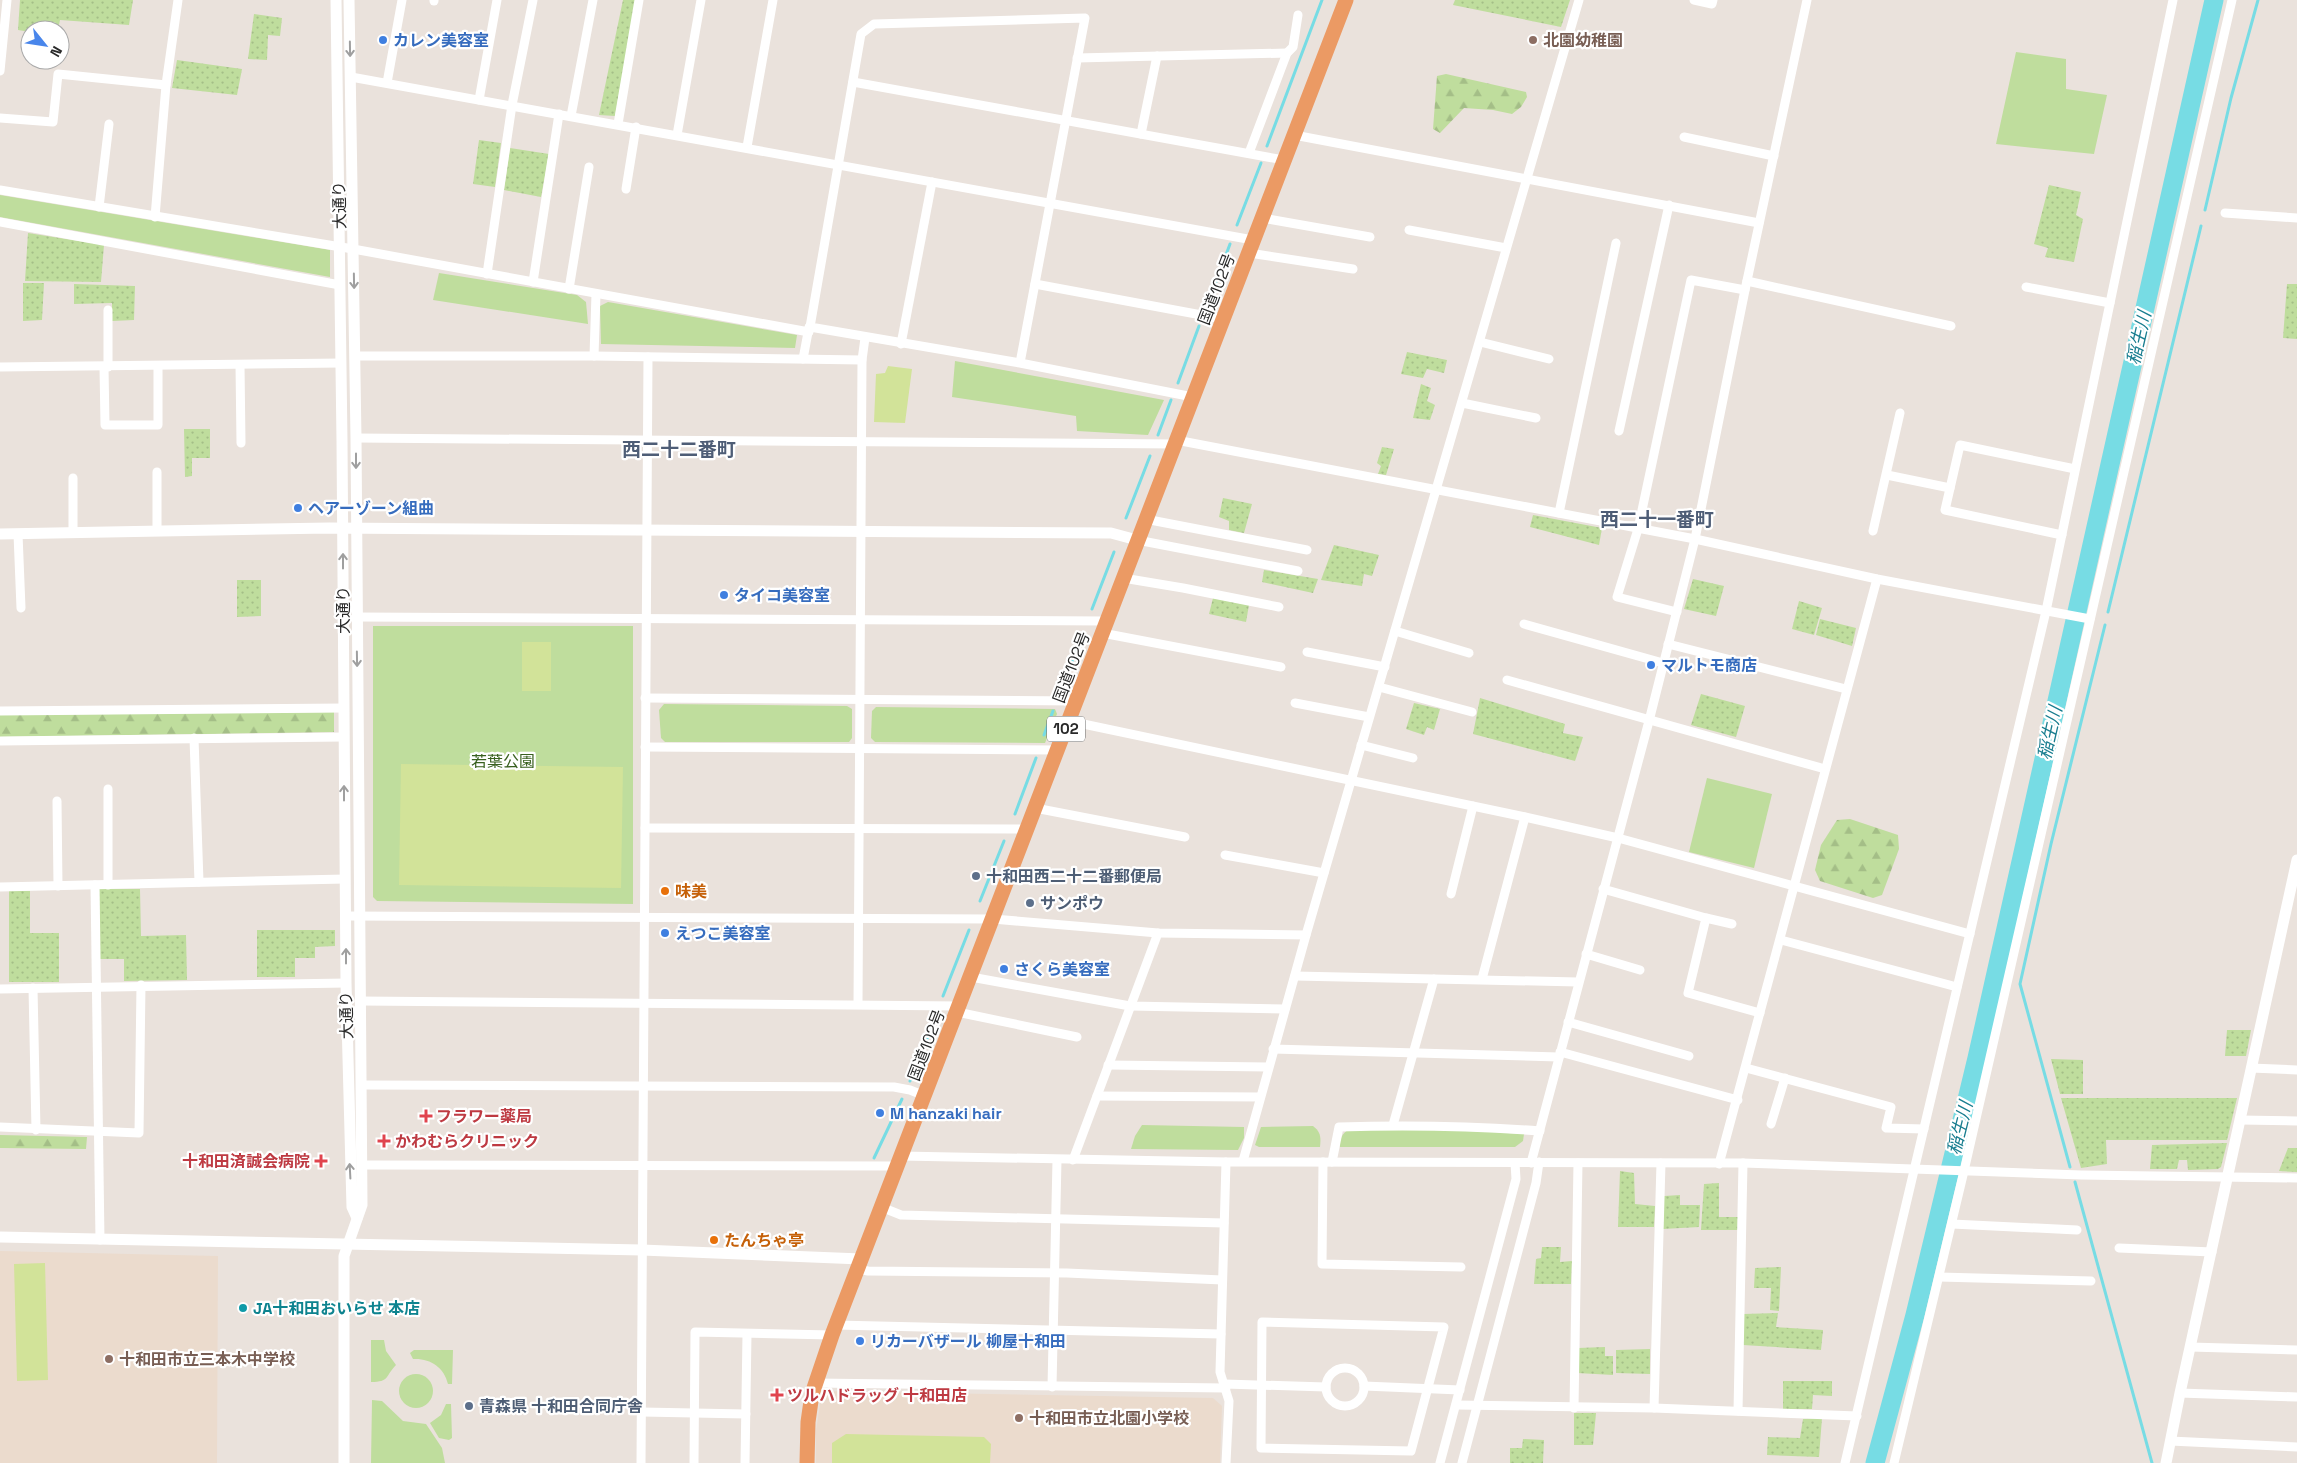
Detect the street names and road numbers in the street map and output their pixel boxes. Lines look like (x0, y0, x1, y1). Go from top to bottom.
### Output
street label: 大通り (329, 181, 350, 229)
street label: 国道102号 (1193, 251, 1240, 328)
street label: 大通り (333, 586, 354, 634)
street label: 国道102号 (1048, 629, 1095, 706)
road number: 102 (1047, 716, 1085, 742)
street label: 大通り (336, 991, 357, 1039)
street label: 国道102号 (903, 1007, 950, 1084)

